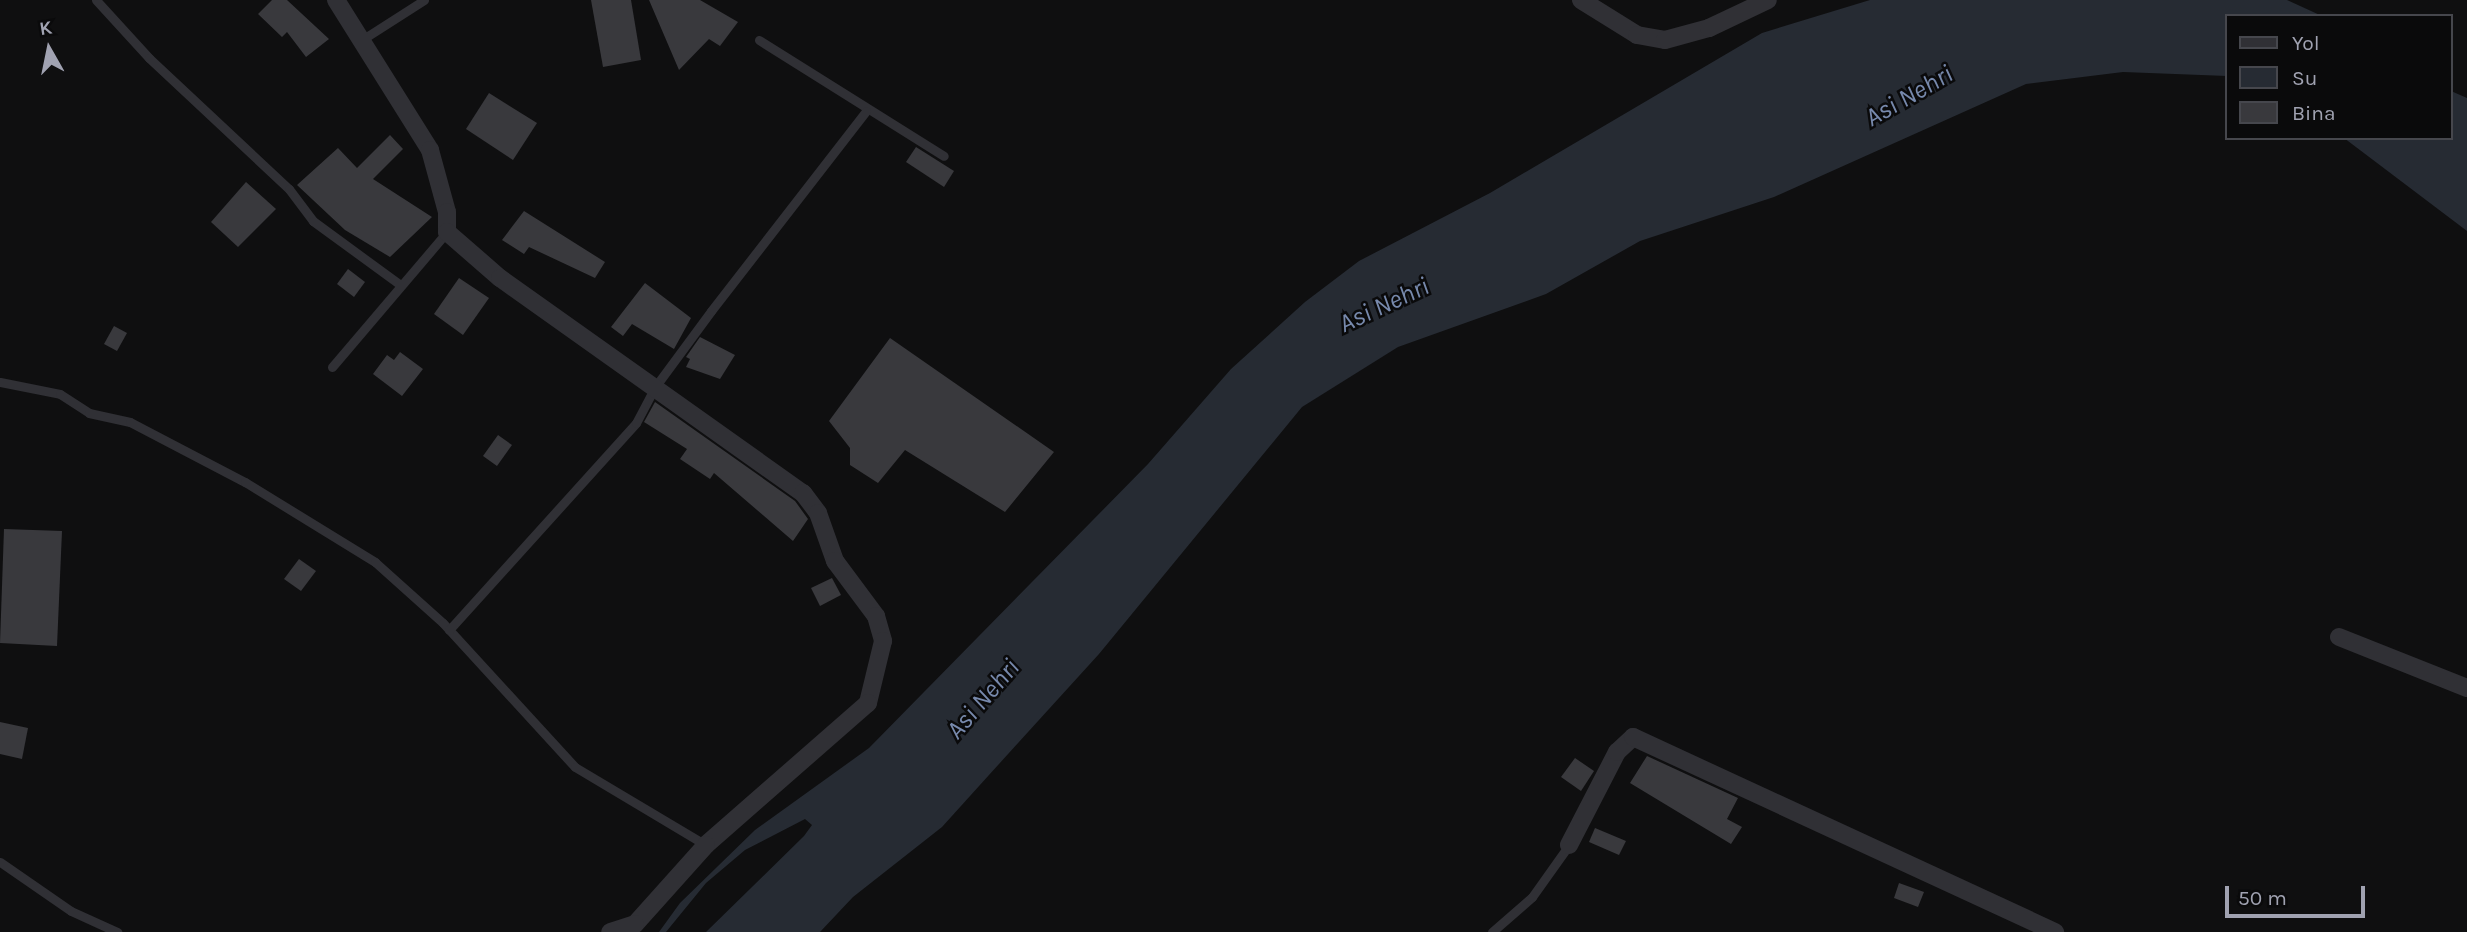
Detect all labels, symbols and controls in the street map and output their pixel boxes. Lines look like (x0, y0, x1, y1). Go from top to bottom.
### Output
north arrow (14, 14, 84, 84)
legend (2226, 14, 2453, 140)
text: K (38, 16, 54, 40)
text: Yol (2292, 31, 2320, 55)
water label: Asi Nehri (1859, 58, 1959, 134)
text: Su (2292, 66, 2317, 90)
text: Bina (2292, 101, 2336, 125)
water label: Asi Nehri (1334, 270, 1434, 340)
water label: Asi Nehri (940, 652, 1026, 746)
scale bar (2229, 872, 2369, 916)
text: 50 m (2238, 886, 2287, 910)

